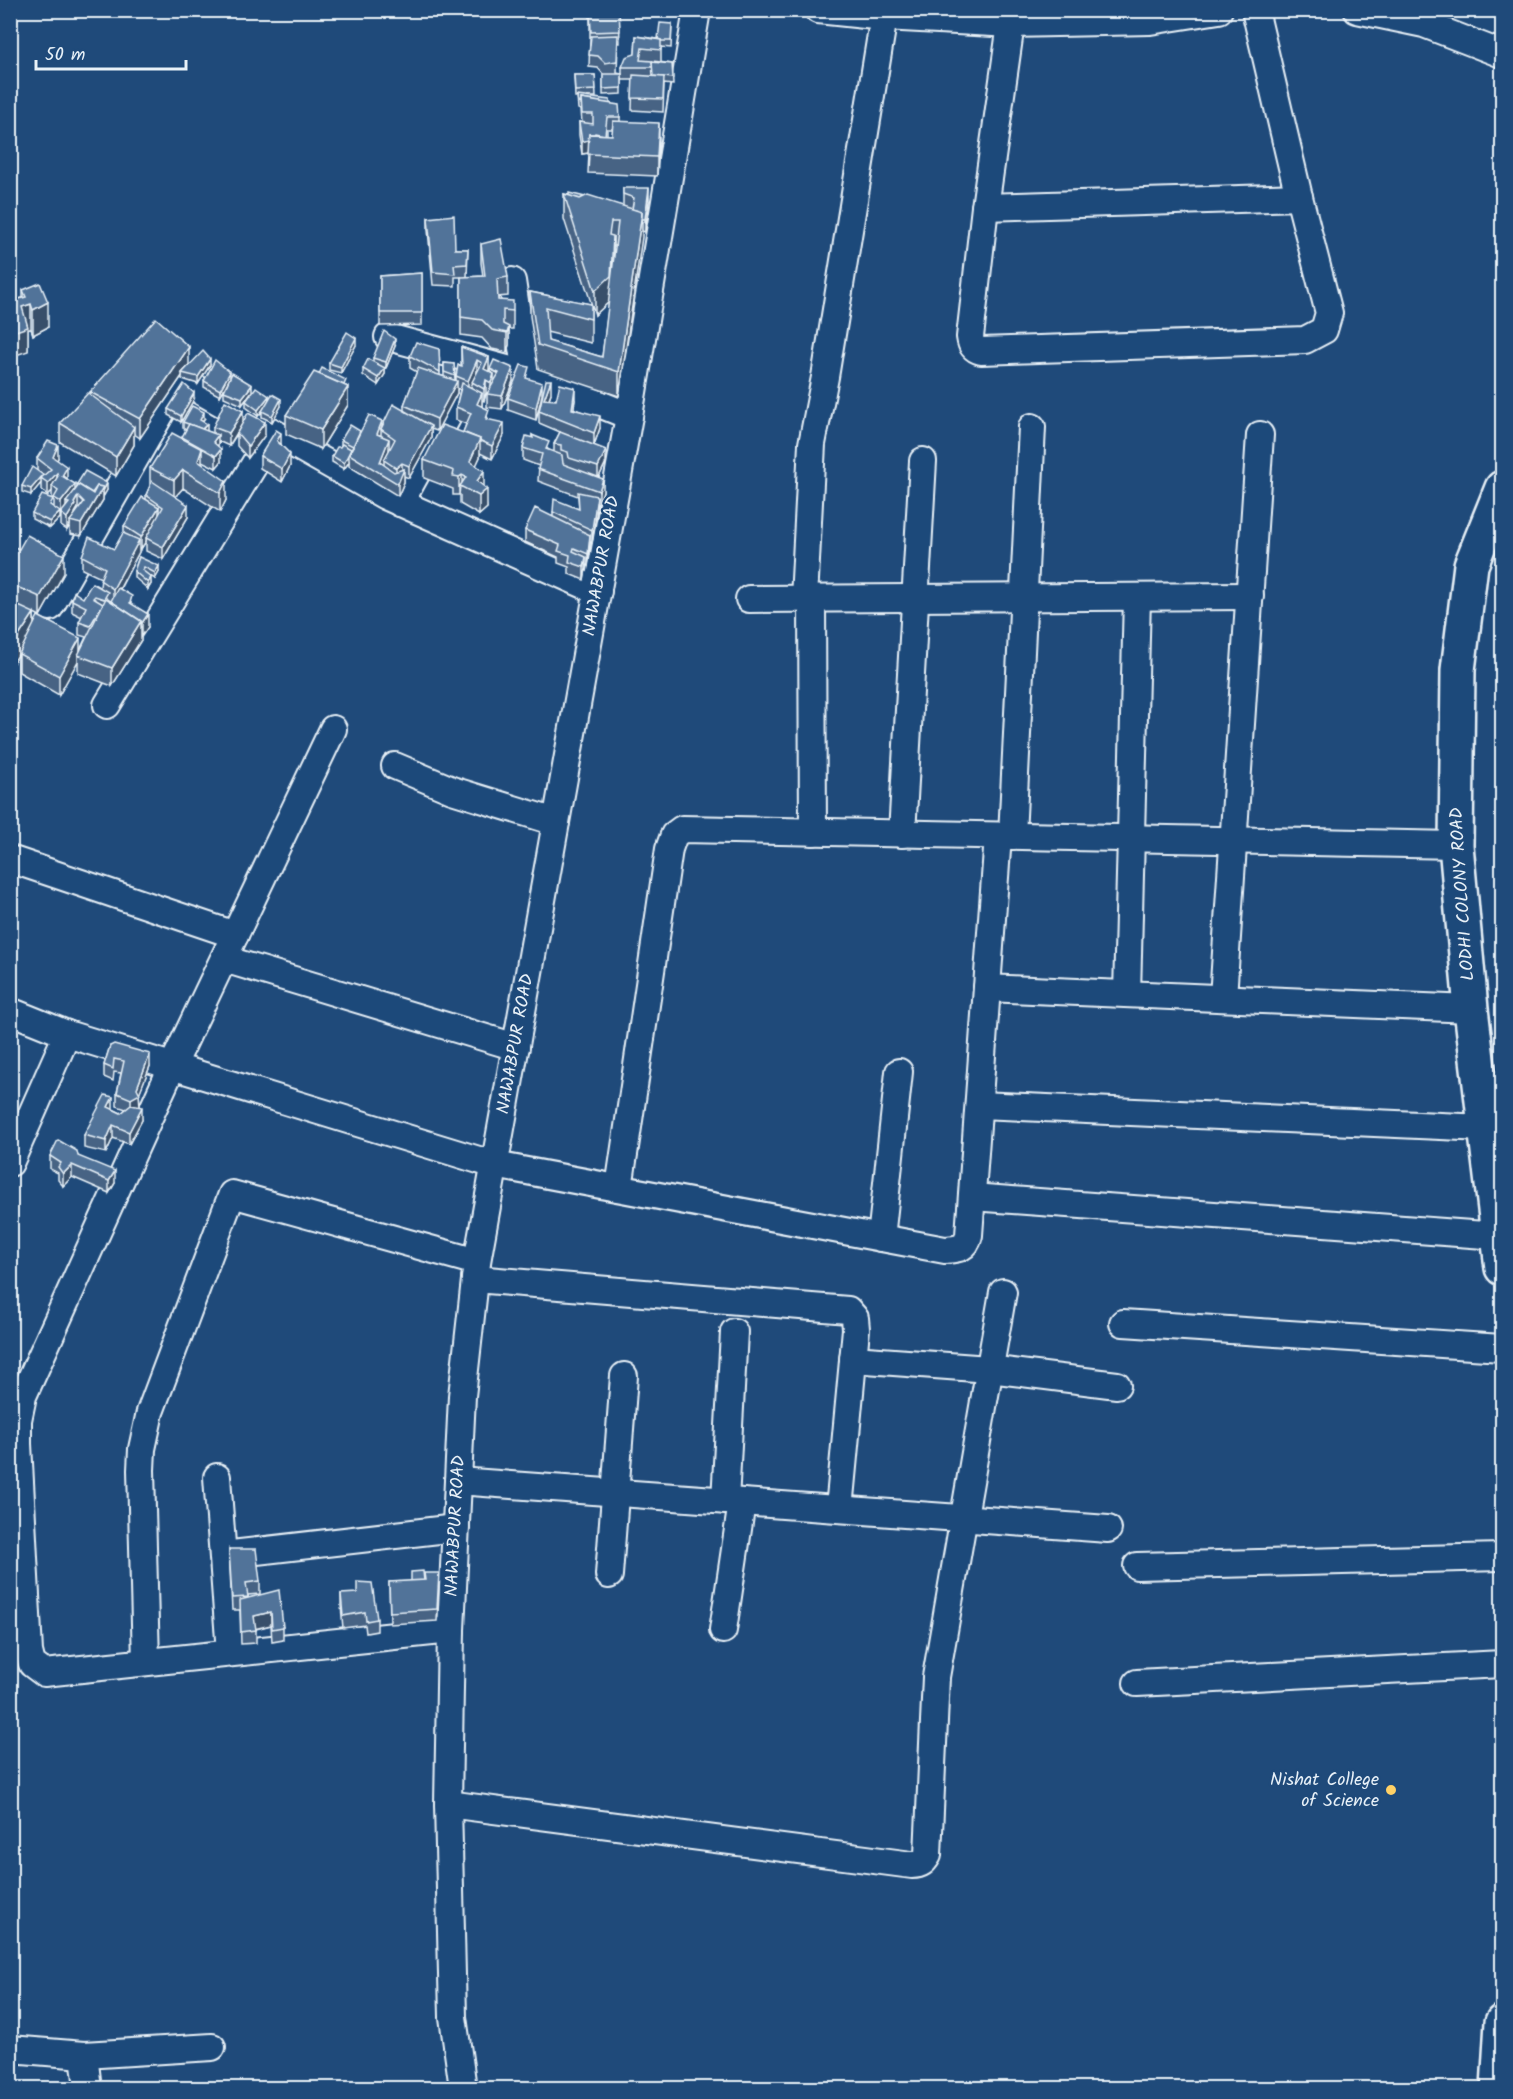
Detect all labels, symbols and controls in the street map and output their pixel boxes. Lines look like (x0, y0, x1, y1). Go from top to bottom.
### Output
scale bar (36, 33, 186, 71)
text: 50 m (45, 41, 85, 70)
street label: NAWABPUR ROAD (575, 493, 629, 638)
street label: LODHI COLONY ROAD (1442, 806, 1484, 982)
street label: NAWABPUR ROAD (489, 971, 543, 1116)
street label: NAWABPUR ROAD (438, 1454, 474, 1598)
place label: Nishat College of Science (1270, 1766, 1379, 1816)
marker: Nishat College of Science (1384, 1783, 1398, 1797)

